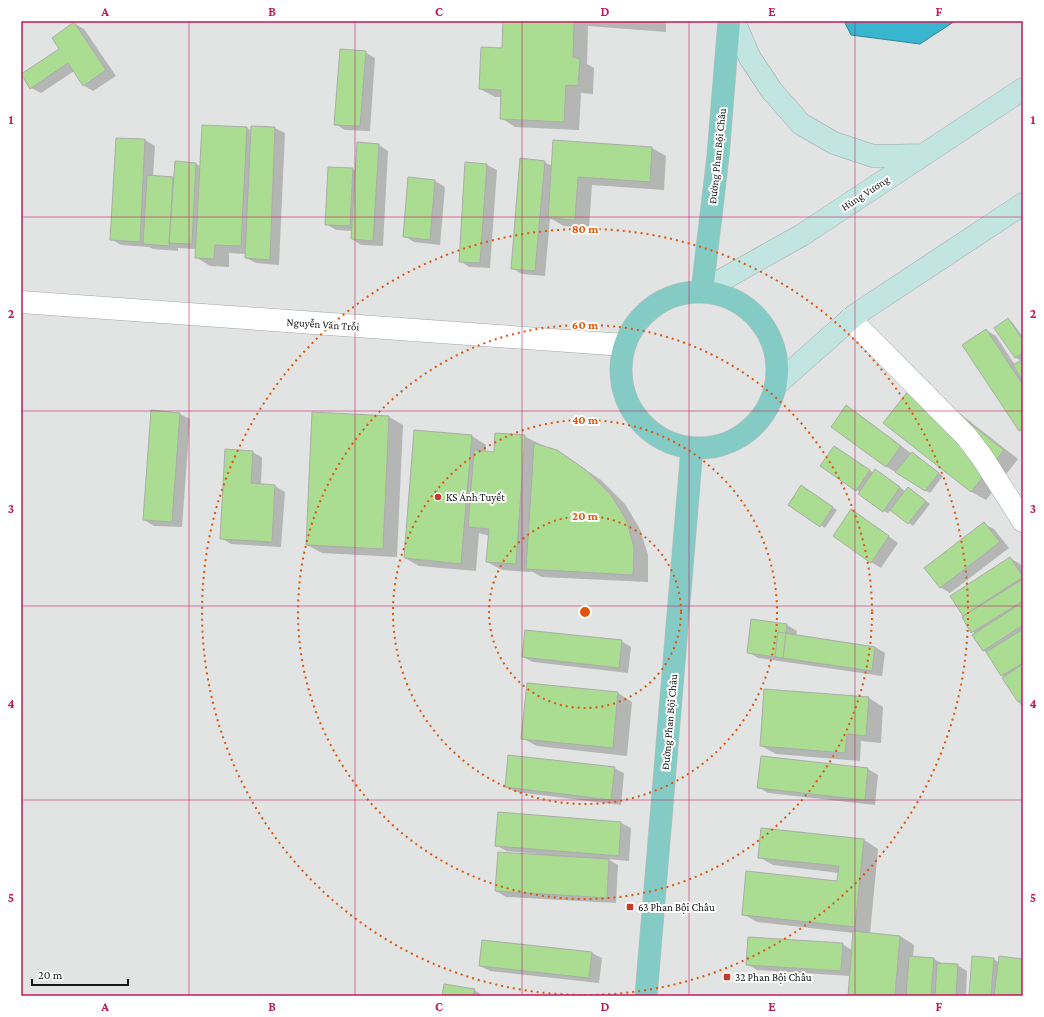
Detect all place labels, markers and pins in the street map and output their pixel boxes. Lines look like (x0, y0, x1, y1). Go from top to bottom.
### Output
place label: KS Ánh Tuyết (446, 491, 505, 504)
marker: KS Ánh Tuyết (433, 492, 443, 502)
centre of rings (578, 605, 592, 619)
place label: 63 Phan Bội Châu (638, 901, 715, 914)
marker: 63 Phan Bội Châu (625, 902, 635, 912)
place label: 32 Phan Bội Châu (735, 971, 812, 984)
marker: 32 Phan Bội Châu (722, 972, 732, 982)

